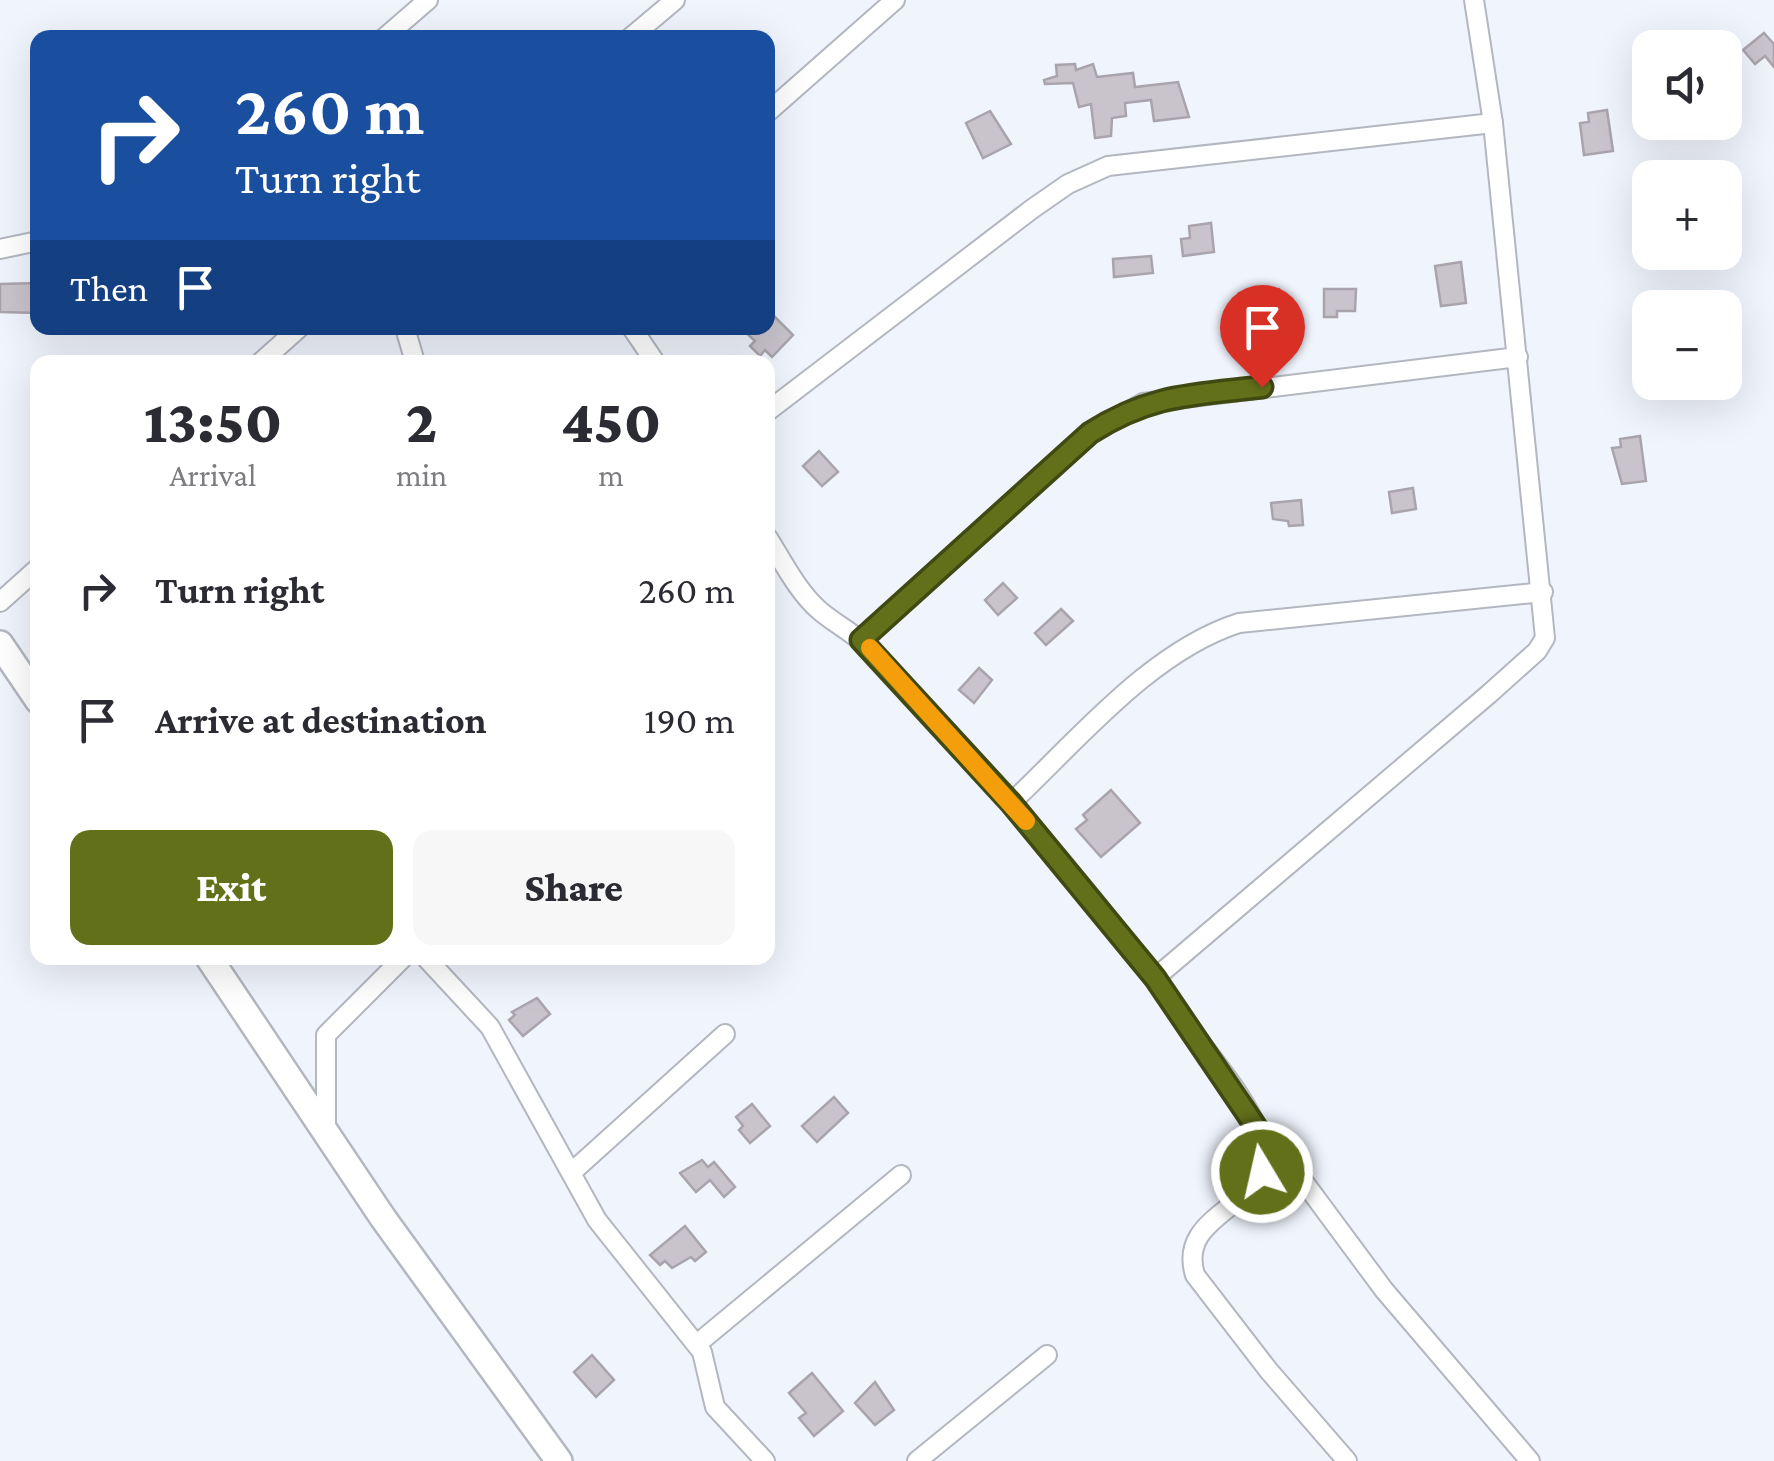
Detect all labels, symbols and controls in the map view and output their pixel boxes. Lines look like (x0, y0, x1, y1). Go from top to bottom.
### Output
map controls (1632, 30, 1742, 400)
button: sound (1632, 30, 1742, 140)
icon: right (70, 70, 200, 200)
text: 260 m (235, 71, 424, 149)
text: Turn right (235, 153, 420, 203)
button: + (1632, 160, 1742, 270)
icon: arrive (168, 260, 223, 315)
text: Then (70, 267, 148, 309)
pin (1220, 285, 1305, 388)
button: − (1632, 290, 1742, 400)
icon: arrive (1235, 300, 1290, 355)
text: 13:50 (144, 388, 282, 455)
text: 2 (406, 388, 437, 455)
text: 450 (561, 388, 661, 455)
text: Arrival (169, 457, 256, 493)
text: min (396, 457, 447, 493)
text: m (598, 457, 624, 493)
icon: right (70, 563, 125, 618)
text: Turn right (155, 569, 324, 611)
text: 260 m (638, 569, 735, 611)
icon: arrive (70, 693, 125, 748)
text: Arrive at destination (155, 699, 487, 741)
text: 190 m (644, 699, 735, 741)
button: Exit (70, 830, 393, 945)
button: Share (413, 830, 735, 945)
position arrow (1210, 1120, 1314, 1224)

